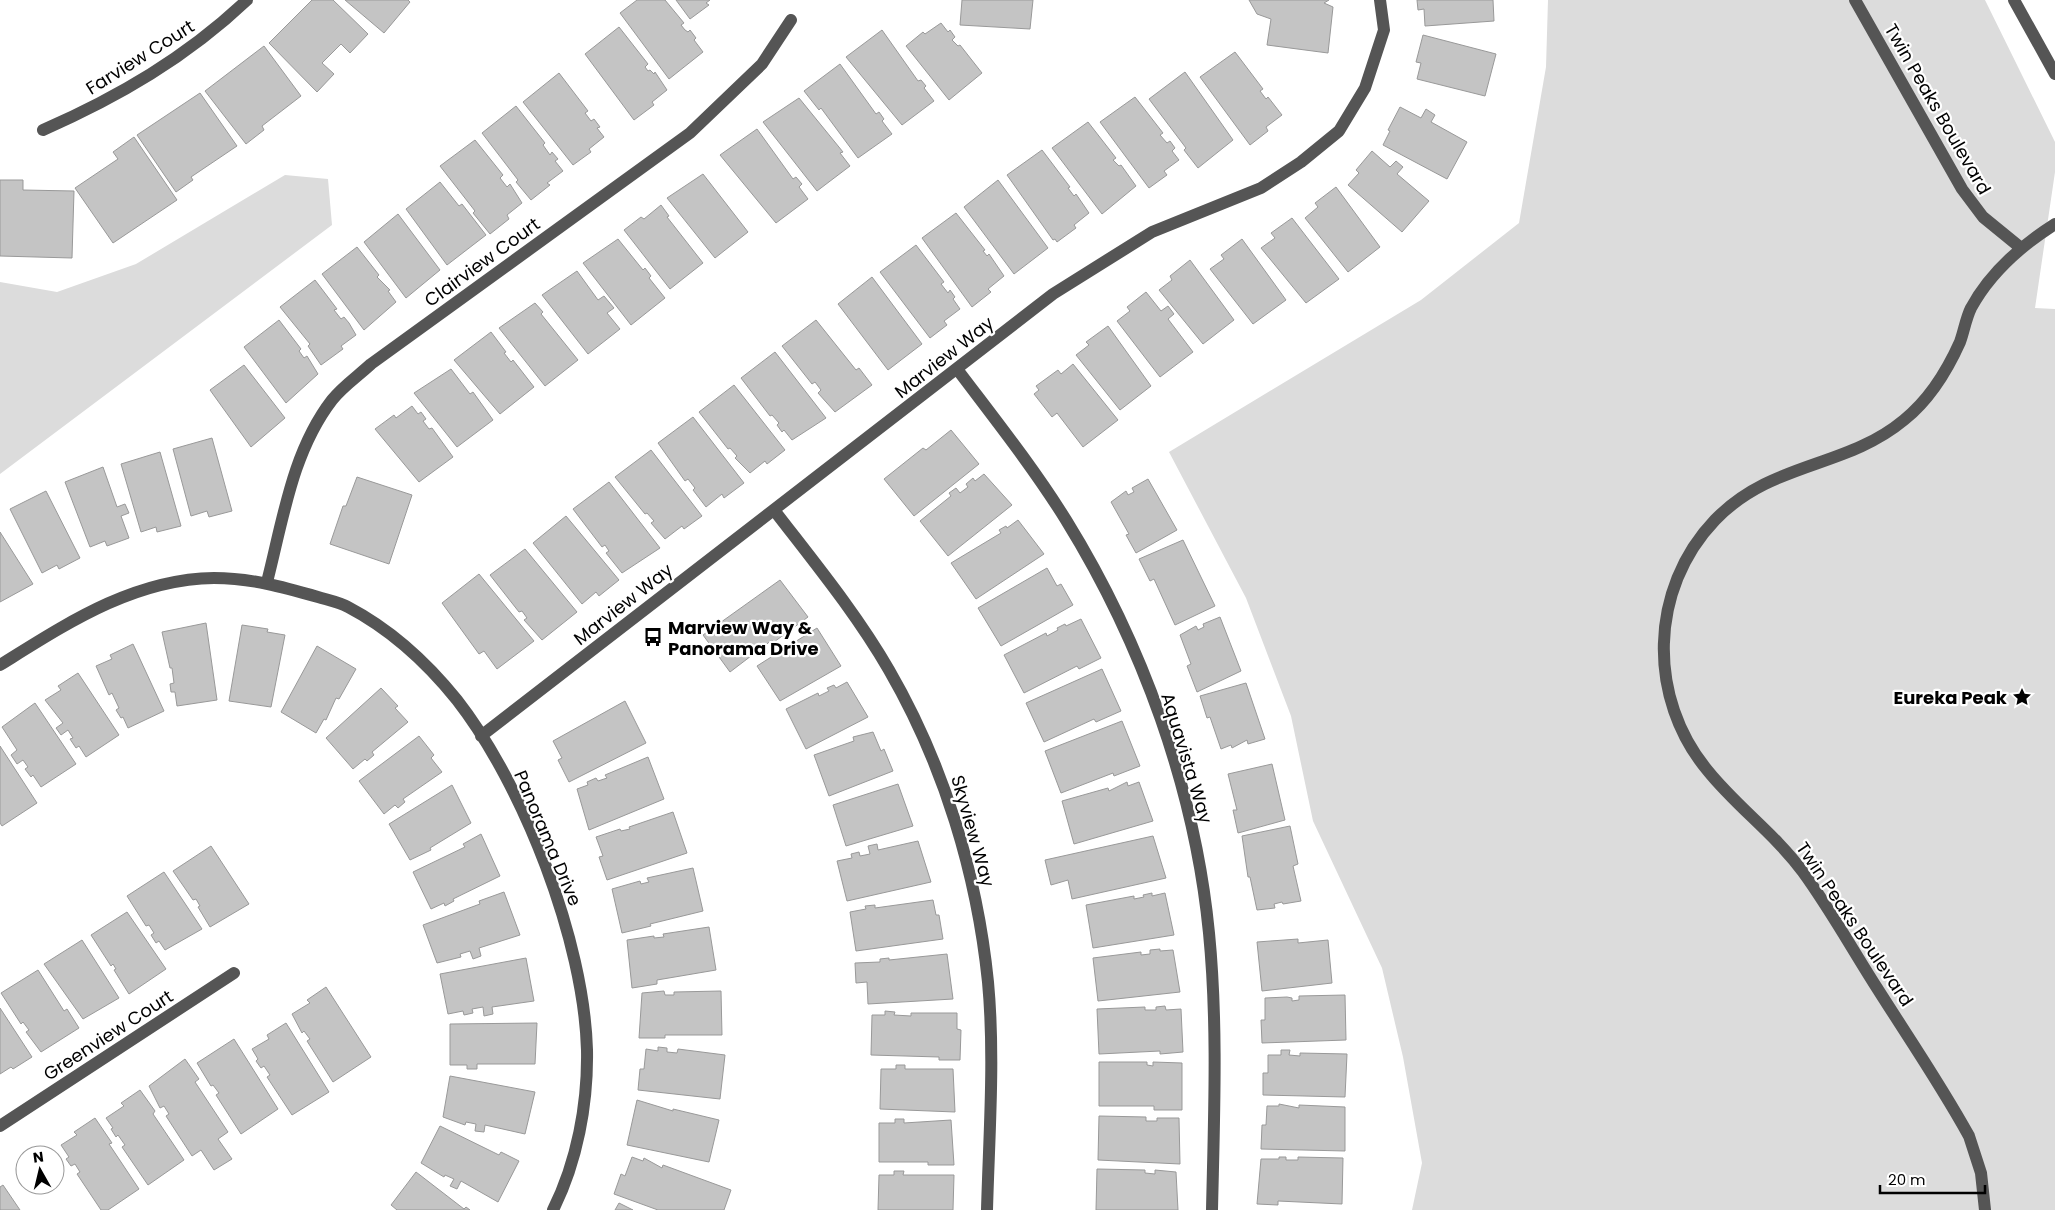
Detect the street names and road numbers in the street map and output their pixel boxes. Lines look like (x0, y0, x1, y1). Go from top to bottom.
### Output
street label: Farview Court (81, 14, 199, 100)
street label: Twin Peaks Boulevard (1879, 19, 1997, 199)
street label: Clairview Court (419, 212, 545, 312)
street label: Marview Way (889, 310, 999, 404)
street label: Marview Way (568, 557, 678, 651)
street label: Aquavista Way (1155, 690, 1219, 826)
street label: Panorama Drive (508, 766, 588, 910)
street label: Skyview Way (945, 772, 1001, 890)
street label: Twin Peaks Boulevard (1791, 837, 1919, 1011)
street label: Greenview Court (38, 984, 178, 1086)

